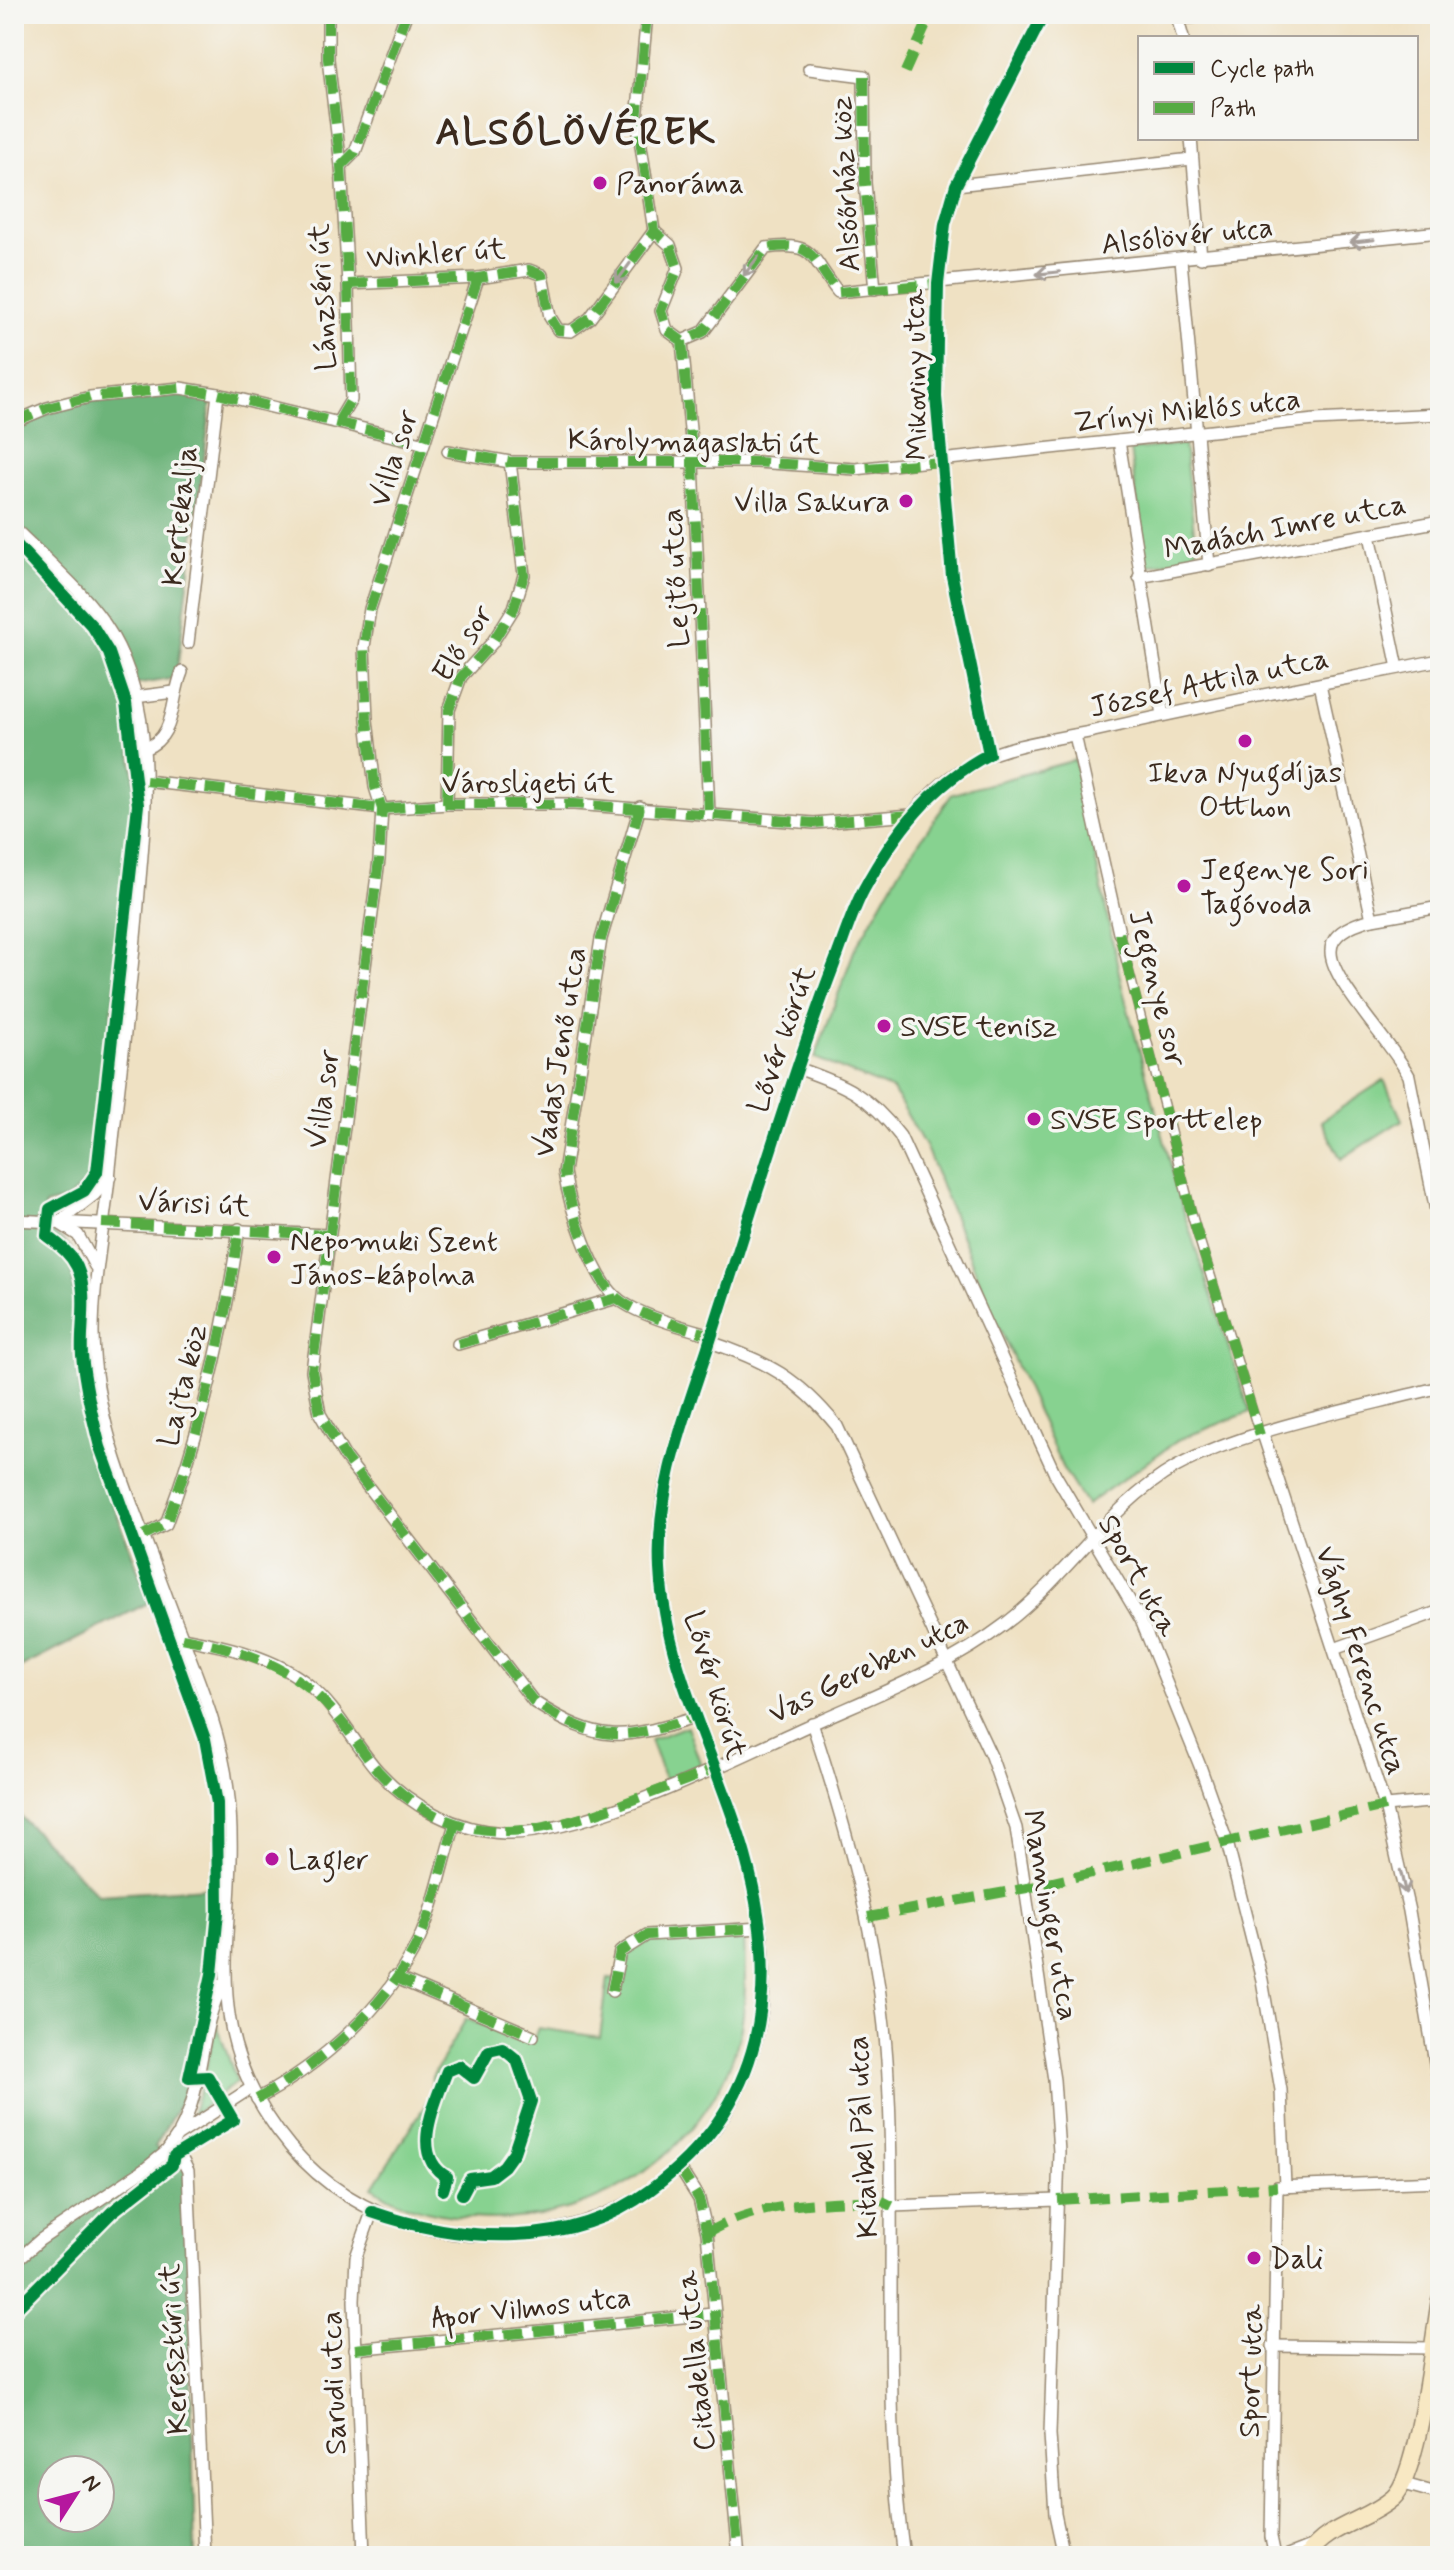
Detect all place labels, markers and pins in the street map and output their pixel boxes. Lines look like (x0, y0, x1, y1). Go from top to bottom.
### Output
place label: Panoráma (616, 165, 744, 204)
marker: Panoráma (591, 174, 609, 192)
place label: Villa Sakura (734, 483, 890, 522)
marker: Villa Sakura (897, 492, 915, 510)
marker: Ikva Nyugdíjas Otthon (1236, 732, 1254, 750)
place label: Ikva Nyugdíjas Otthon (1148, 754, 1342, 827)
place label: Jegenye Sori Tagóvoda (1200, 851, 1369, 927)
marker: Jegenye Sori Tagóvoda (1175, 877, 1193, 895)
place label: SVSE tenisz (900, 1008, 1057, 1047)
marker: SVSE tenisz (875, 1017, 893, 1035)
place label: SVSE Sporttelep (1050, 1101, 1262, 1140)
marker: SVSE Sporttelep (1025, 1110, 1043, 1128)
place label: Nepomuki Szent János-kápolna (290, 1222, 498, 1295)
marker: Nepomuki Szent János-kápolna (265, 1248, 283, 1266)
place label: Lagler (288, 1841, 369, 1883)
marker: Lagler (263, 1850, 281, 1868)
place label: Dali (1270, 2240, 1324, 2279)
marker: Dali (1245, 2249, 1263, 2267)

